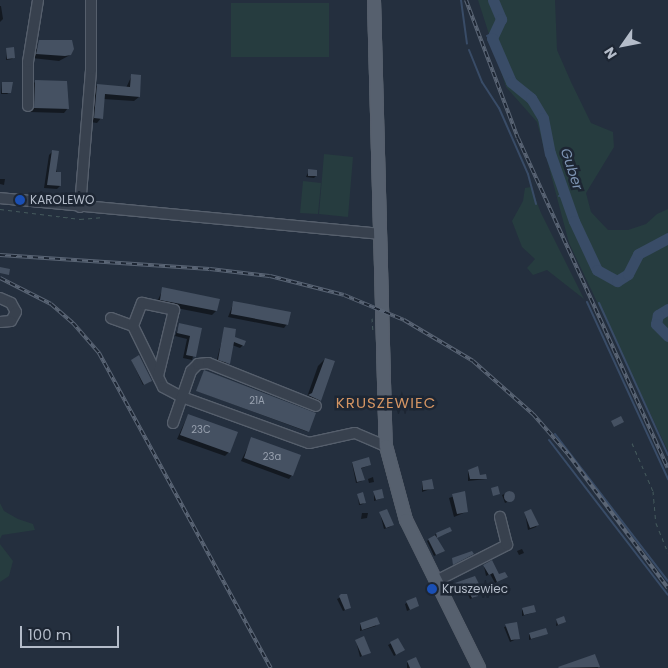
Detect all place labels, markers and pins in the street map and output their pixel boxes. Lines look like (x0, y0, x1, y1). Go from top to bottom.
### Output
place label: KAROLEWO (30, 193, 94, 207)
marker: KAROLEWO (14, 194, 26, 206)
place label: Kruszewiec (442, 582, 508, 596)
marker: Kruszewiec (426, 583, 438, 595)

